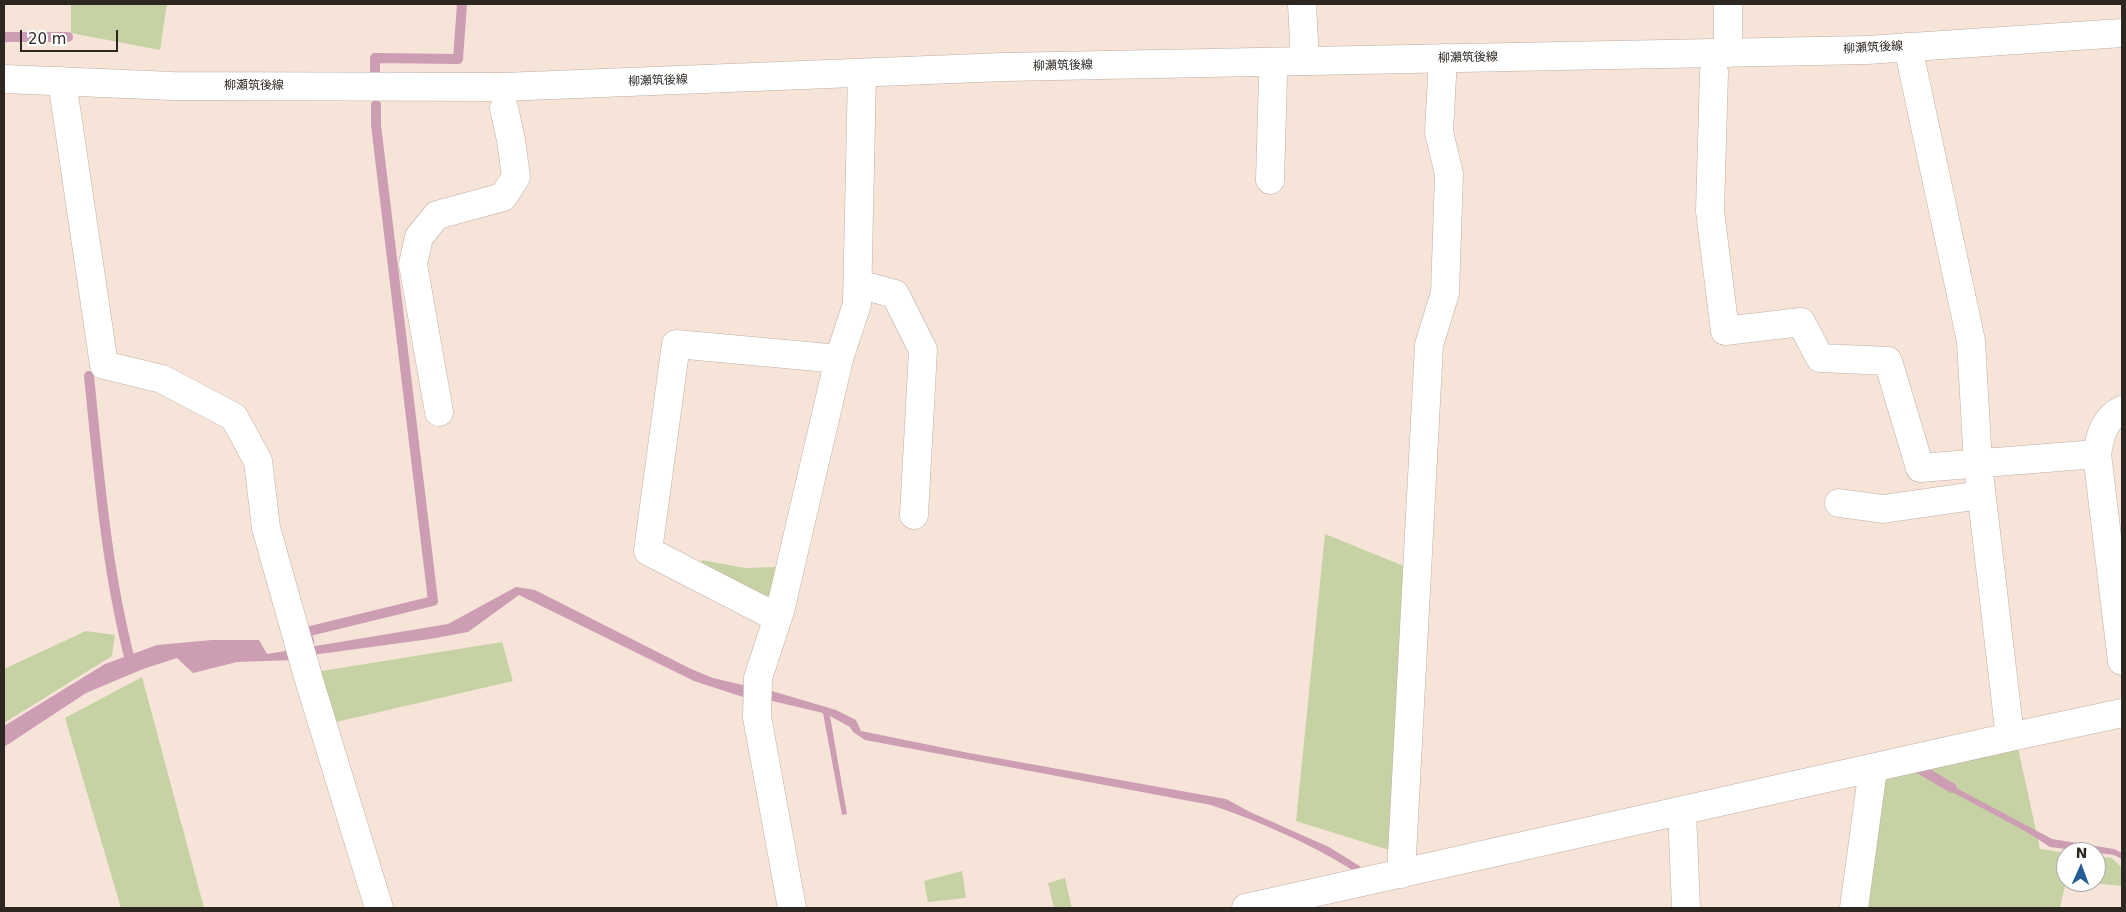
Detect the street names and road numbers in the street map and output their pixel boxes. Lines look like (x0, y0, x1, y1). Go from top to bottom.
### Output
street label: 柳瀬筑後線 (1843, 39, 1903, 57)
street label: 柳瀬筑後線 (1438, 50, 1498, 66)
street label: 柳瀬筑後線 (1033, 58, 1093, 74)
street label: 柳瀬筑後線 (628, 73, 688, 89)
street label: 柳瀬筑後線 (224, 79, 284, 93)

